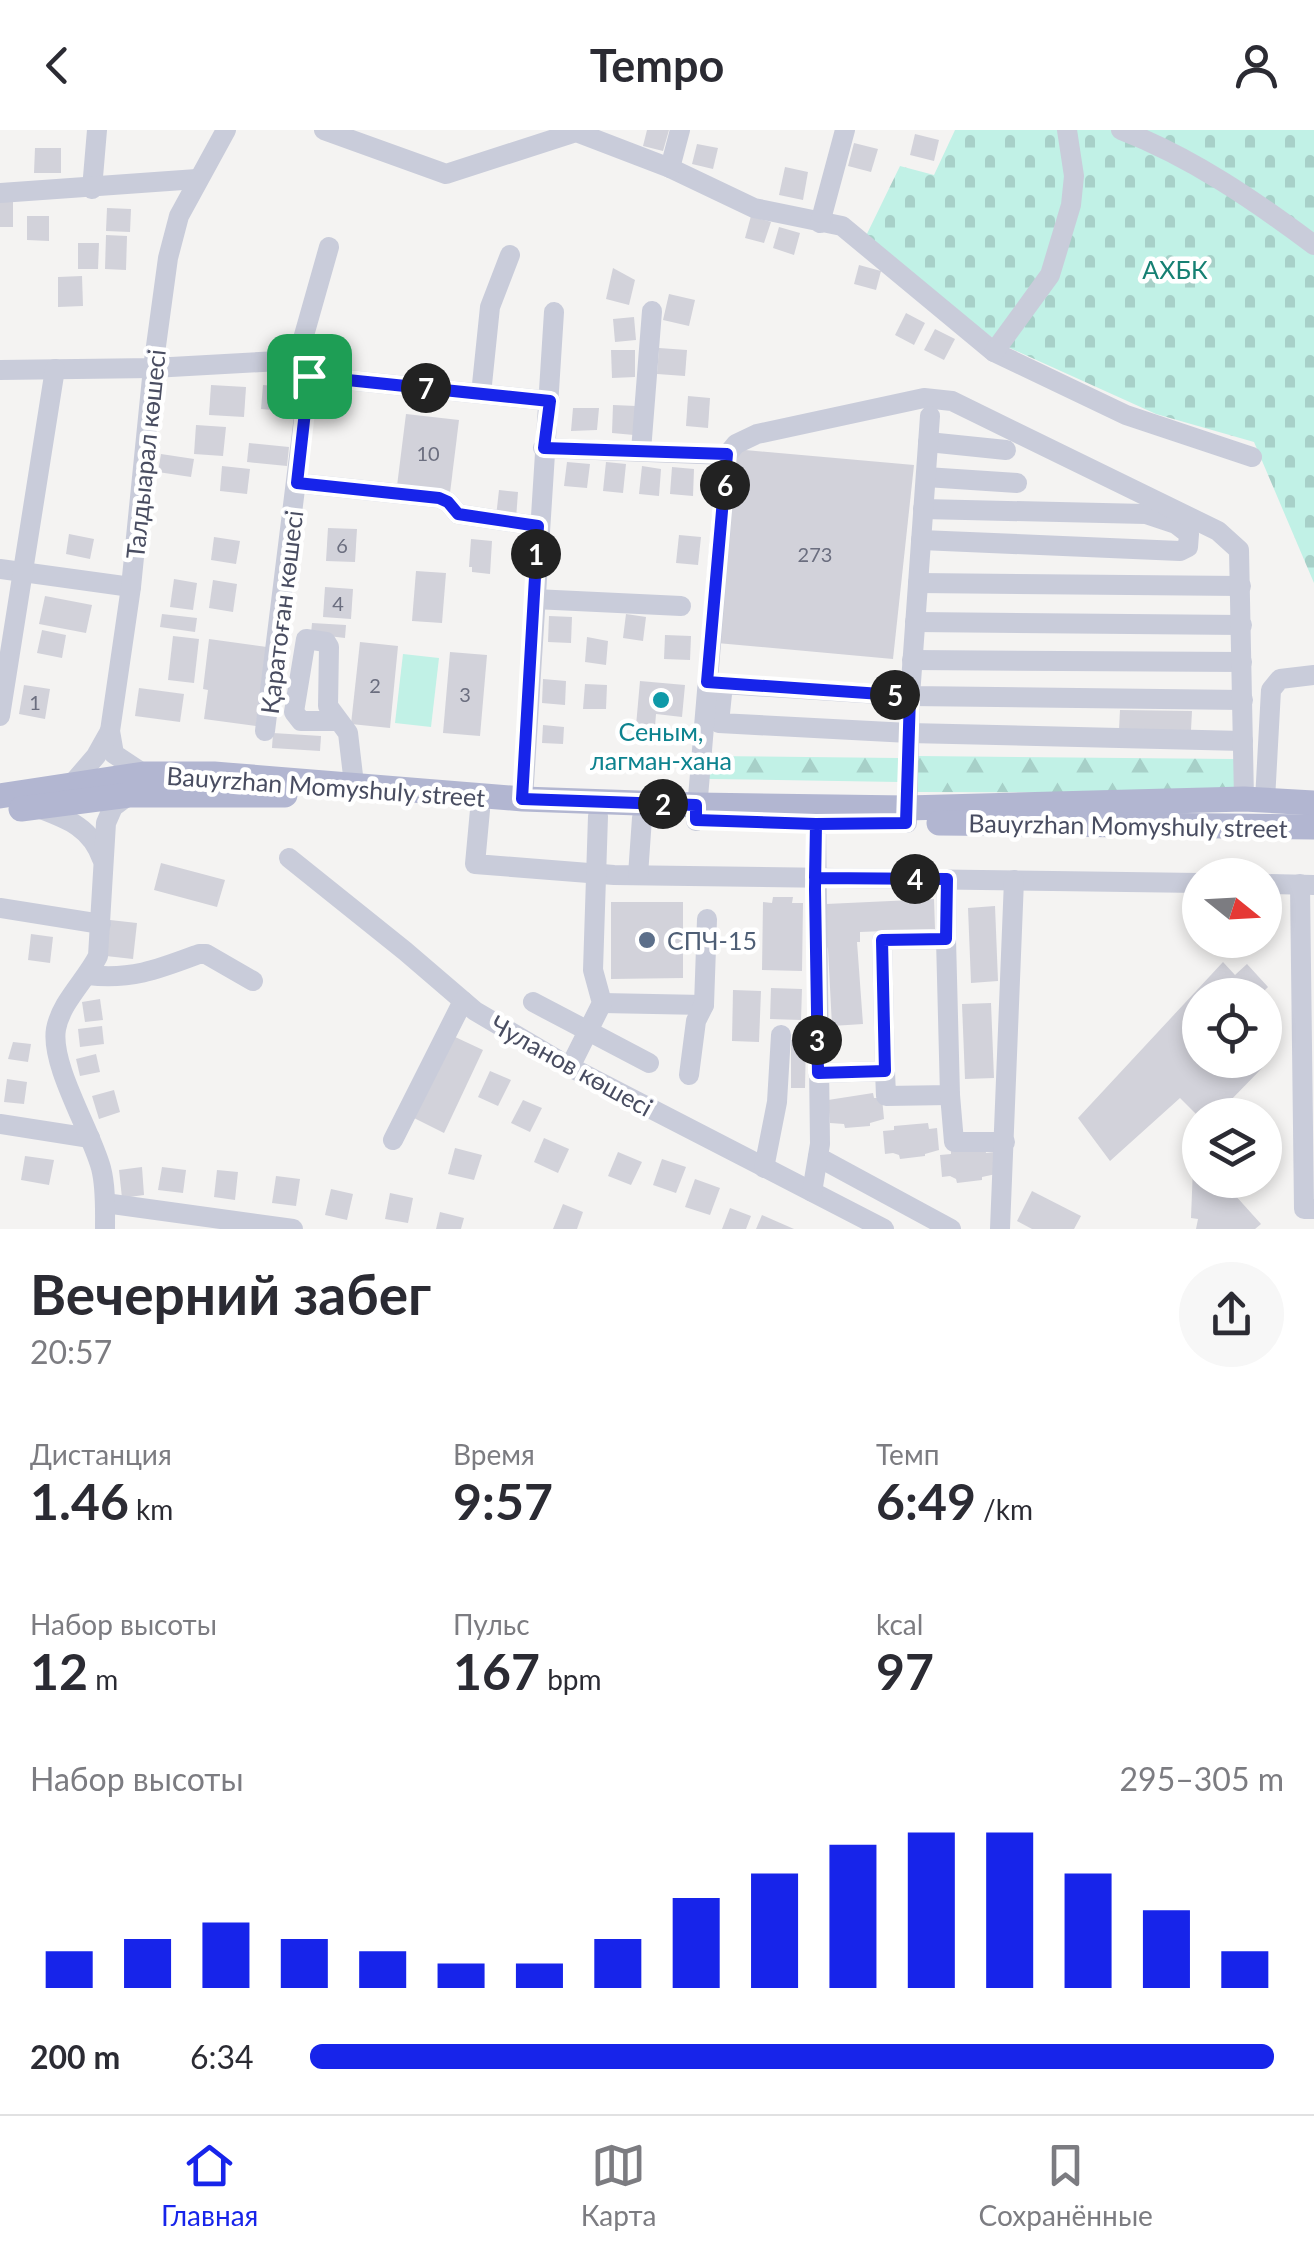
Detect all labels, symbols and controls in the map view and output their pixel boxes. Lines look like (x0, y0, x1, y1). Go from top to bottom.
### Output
icon: back (30, 38, 85, 93)
text: Tempo (590, 38, 724, 92)
icon: person (1229, 38, 1284, 93)
park label: АХБК (1142, 254, 1208, 284)
pin (267, 334, 352, 419)
street label: Талдыарал көшесі (119, 348, 171, 560)
icon: arrive (282, 349, 337, 404)
pin: 7 (401, 363, 451, 413)
text: 7 (418, 371, 434, 405)
house number: 10 (416, 441, 440, 465)
pin: 6 (700, 460, 750, 510)
text: 6 (717, 468, 733, 502)
street label: Қаратоған көшесі (254, 508, 308, 716)
pin: 1 (511, 529, 561, 579)
house number: 6 (336, 533, 348, 557)
text: 1 (528, 537, 544, 571)
house number: 273 (798, 542, 832, 566)
house number: 4 (332, 591, 344, 615)
pin: 5 (870, 670, 920, 720)
house number: 2 (369, 673, 381, 697)
text: 5 (887, 678, 903, 712)
house number: 3 (459, 682, 471, 706)
marker: Сеным, лагман-хана (650, 689, 672, 711)
house number: 1 (29, 690, 41, 714)
place label: Сеным, лагман-хана (590, 716, 732, 775)
street label: Bauyrzhan Momyshuly street (166, 760, 486, 812)
pin: 2 (638, 779, 688, 829)
text: 2 (655, 787, 671, 821)
street label: Bauyrzhan Momyshuly street (968, 807, 1288, 843)
pin: 4 (890, 854, 940, 904)
north arrow (1182, 858, 1282, 958)
map controls (1182, 858, 1282, 1198)
text: 4 (907, 862, 923, 896)
place label: СПЧ-15 (667, 925, 757, 955)
marker: СПЧ-15 (636, 929, 658, 951)
button: locate (1182, 978, 1282, 1078)
street label: Чуланов көшесі (486, 1008, 658, 1122)
pin: 3 (792, 1015, 842, 1065)
text: 3 (809, 1023, 825, 1057)
button: layers (1182, 1098, 1282, 1198)
text: Вечерний забег (30, 1261, 431, 1327)
button: share (1179, 1262, 1284, 1367)
text: 20:57 (30, 1332, 112, 1371)
text: Дистанция (30, 1437, 172, 1471)
text: Время (453, 1437, 535, 1471)
text: Темп (876, 1437, 939, 1471)
text: 1.46 (30, 1471, 129, 1531)
text: 9:57 (453, 1471, 553, 1531)
text: 6:49 (876, 1471, 976, 1531)
text: km (129, 1492, 173, 1526)
text: /km (976, 1492, 1033, 1526)
text: Набор высоты (30, 1607, 217, 1641)
text: Пульс (453, 1607, 530, 1641)
text: kcal (876, 1607, 923, 1641)
text: 12 (30, 1641, 88, 1701)
text: 167 (453, 1641, 540, 1701)
text: 97 (876, 1641, 934, 1701)
text: m (88, 1662, 118, 1696)
text: bpm (540, 1662, 602, 1696)
text: Набор высоты (30, 1759, 244, 1798)
text: 295–305 m (1120, 1759, 1284, 1798)
text: 200 m (30, 2037, 120, 2076)
text: 6:34 (190, 2037, 254, 2076)
tab: Главная (161, 2138, 258, 2232)
tab: Карта (581, 2138, 656, 2232)
tab: Сохранённые (979, 2138, 1153, 2232)

